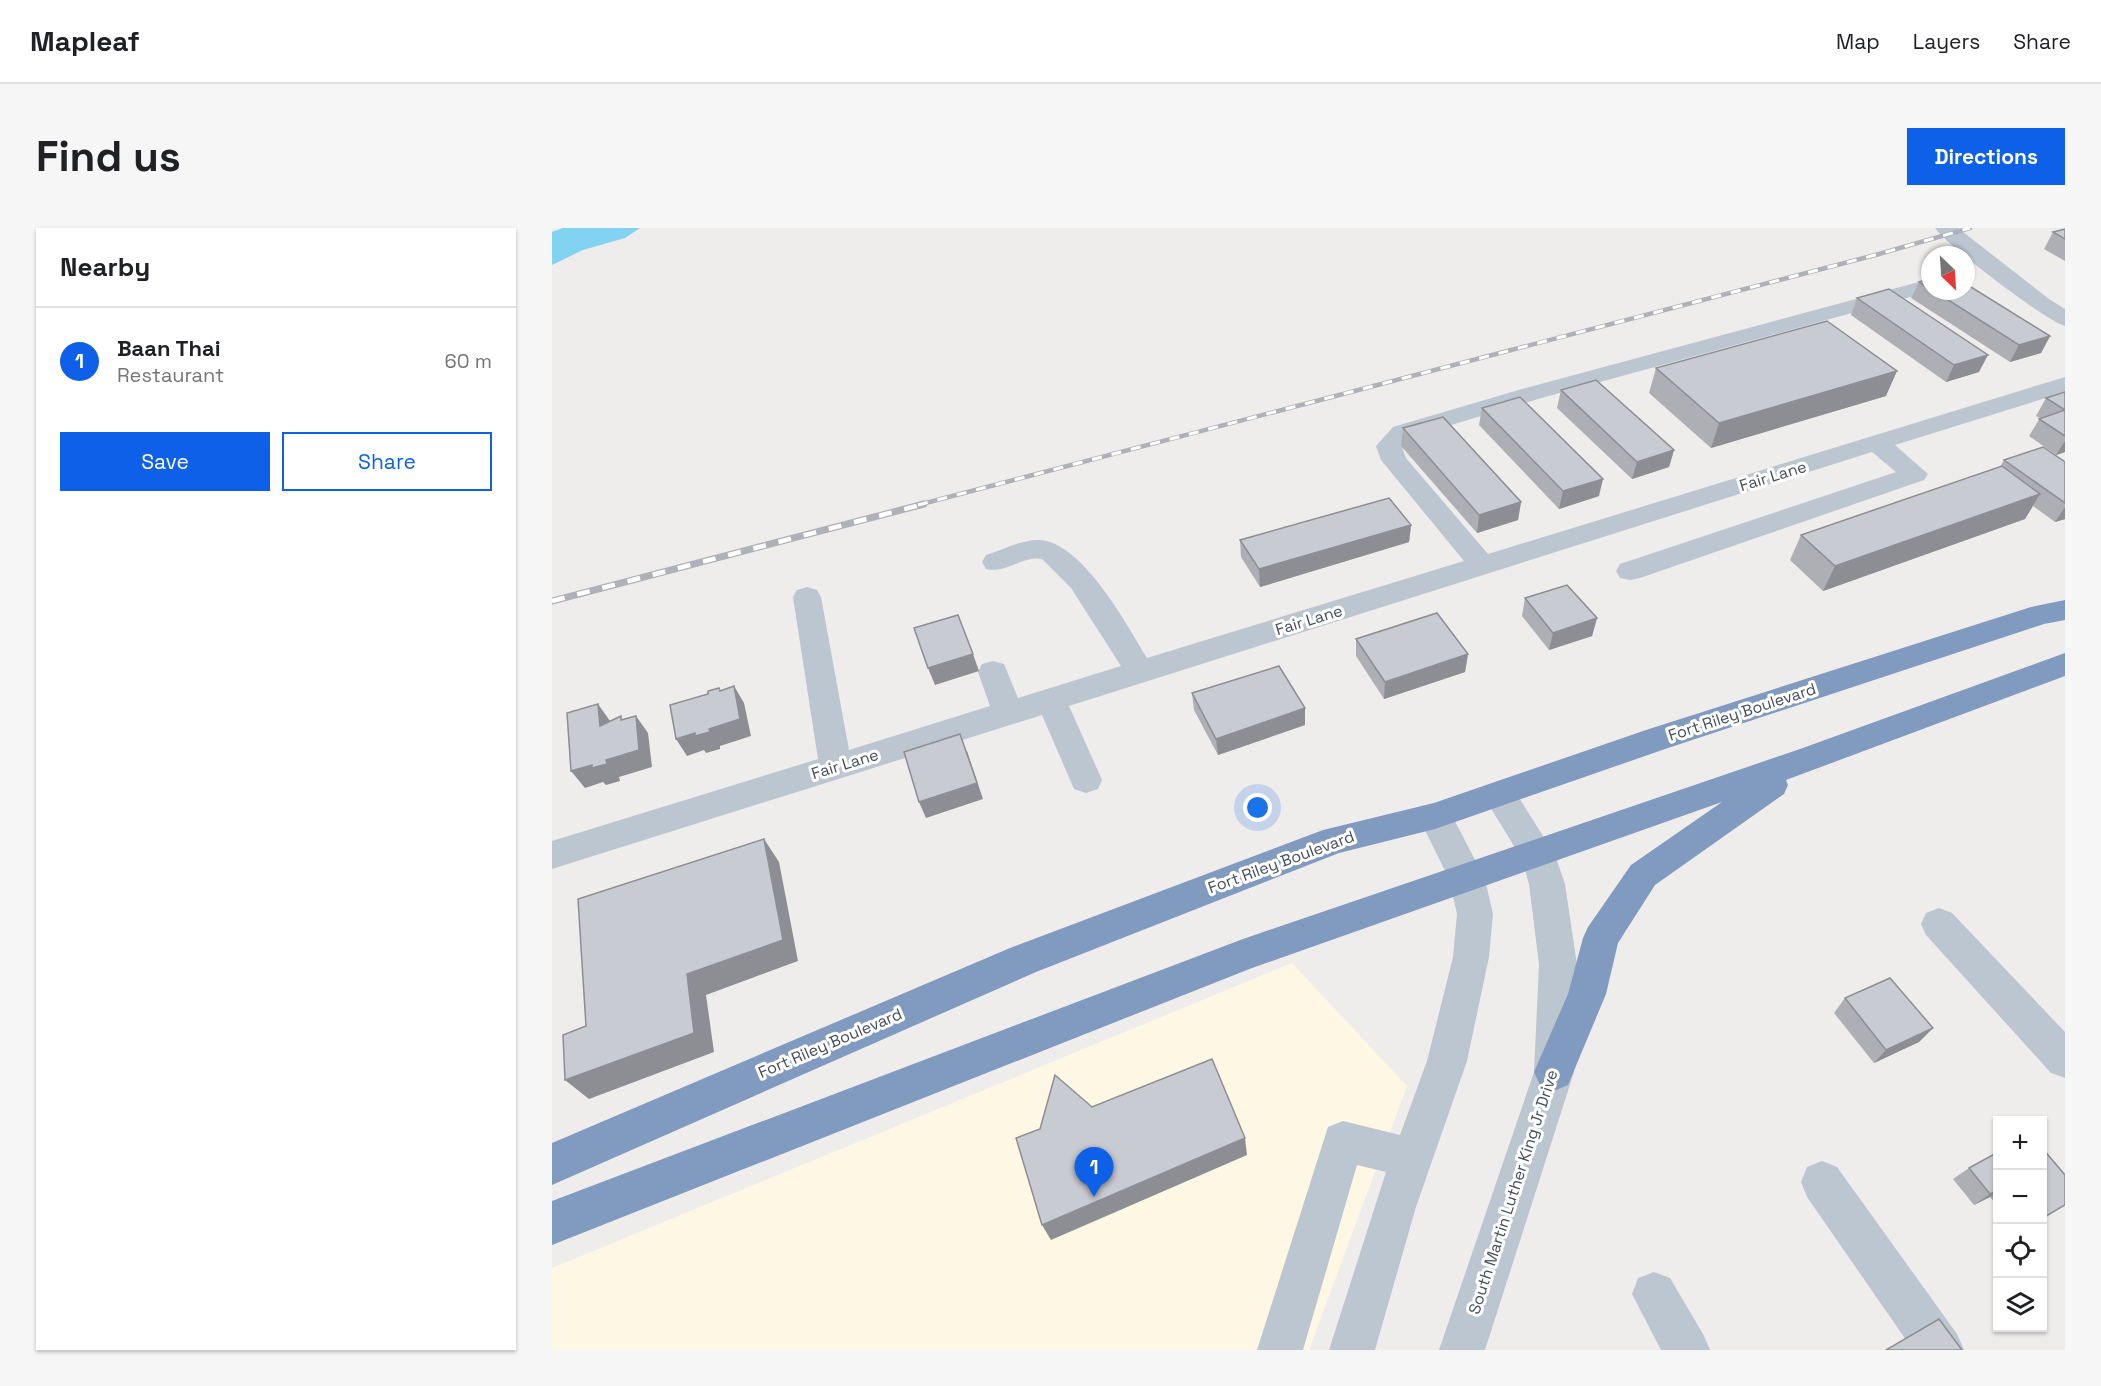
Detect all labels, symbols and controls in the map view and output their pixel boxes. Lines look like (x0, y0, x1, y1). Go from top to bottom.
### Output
text: Mapleaf (30, 23, 140, 59)
text: Map (1836, 28, 1880, 55)
text: Layers (1913, 28, 1980, 55)
text: Share (2013, 28, 2071, 55)
button: Directions (1907, 128, 2065, 185)
text: Find us (36, 130, 181, 183)
north arrow (1921, 246, 1975, 300)
text: Nearby (60, 250, 150, 284)
text: Baan Thai (117, 334, 221, 362)
text: 1 (75, 348, 84, 374)
text: 60 m (445, 348, 492, 374)
text: Restaurant (117, 362, 224, 388)
button: Save (60, 432, 270, 491)
button: Share (282, 432, 492, 491)
street label: Fair Lane (1737, 456, 1809, 496)
street label: Fair Lane (1273, 600, 1345, 640)
street label: Fort Riley Boulevard (1665, 678, 1819, 746)
street label: Fair Lane (809, 744, 881, 784)
your location (1243, 793, 1272, 822)
street label: Fort Riley Boulevard (1205, 826, 1357, 898)
street label: Fort Riley Boulevard (755, 1003, 905, 1083)
street label: South Martin Luther King Jr Drive (1464, 1067, 1562, 1317)
map controls (1993, 1116, 2047, 1332)
button: + (1993, 1116, 2047, 1170)
pin: 1 (1074, 1148, 1114, 1197)
button: − (1993, 1170, 2047, 1224)
button: locate (1993, 1224, 2047, 1278)
button: layers (1993, 1278, 2047, 1332)

